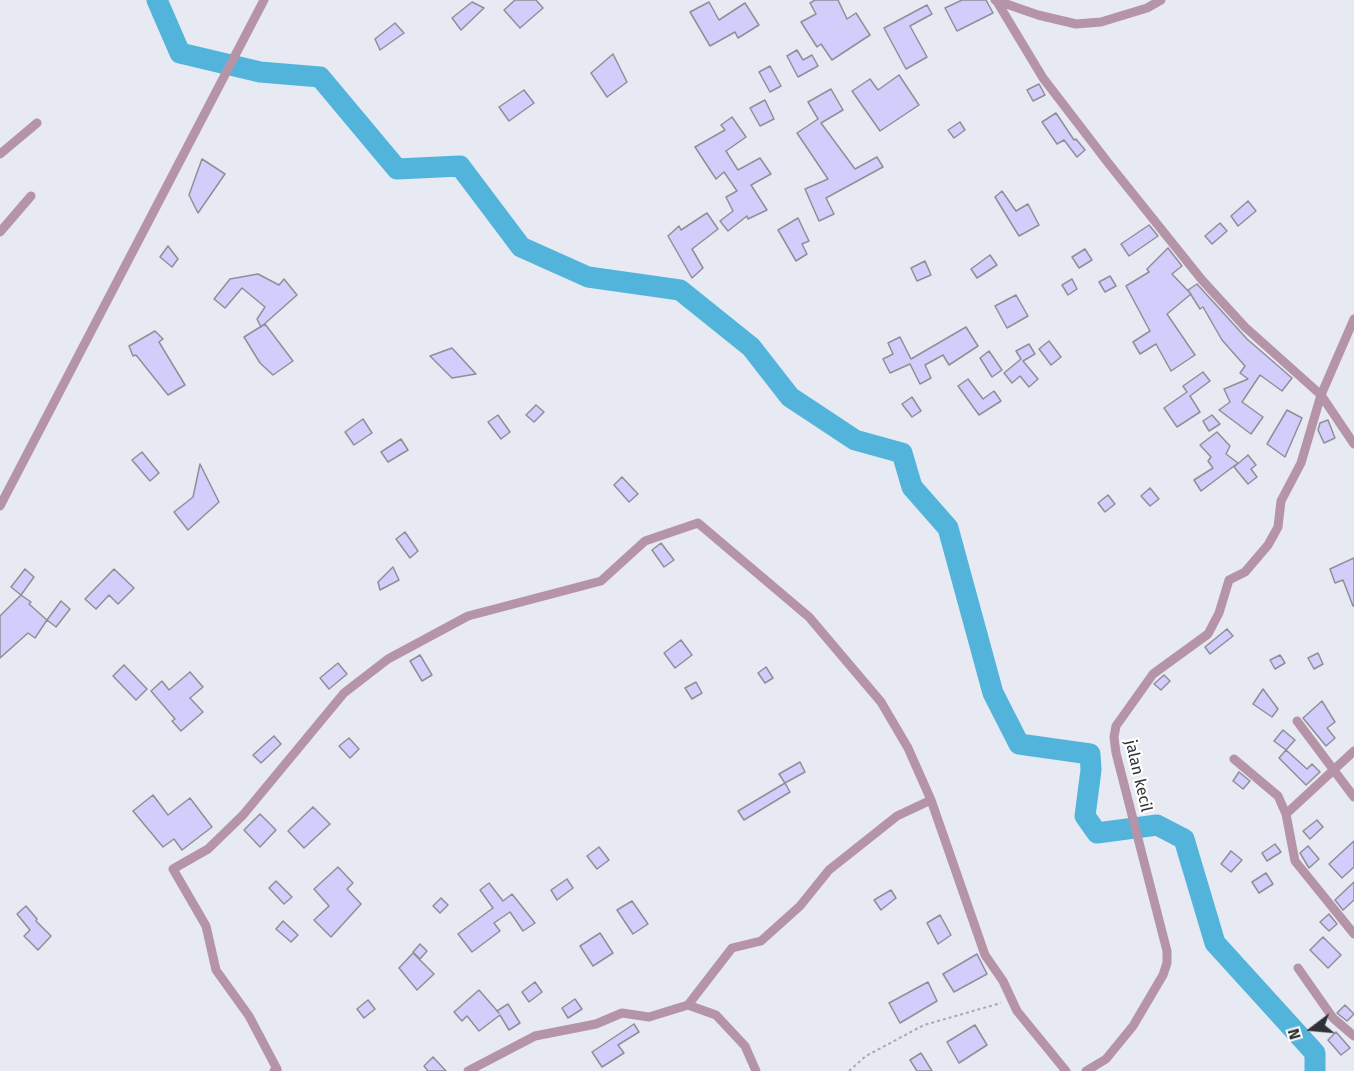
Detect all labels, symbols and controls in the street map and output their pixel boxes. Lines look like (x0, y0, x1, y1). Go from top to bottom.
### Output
street label: jalan kecil (1120, 738, 1156, 814)
north arrow (1282, 999, 1342, 1059)
text: N (1284, 1026, 1305, 1042)

